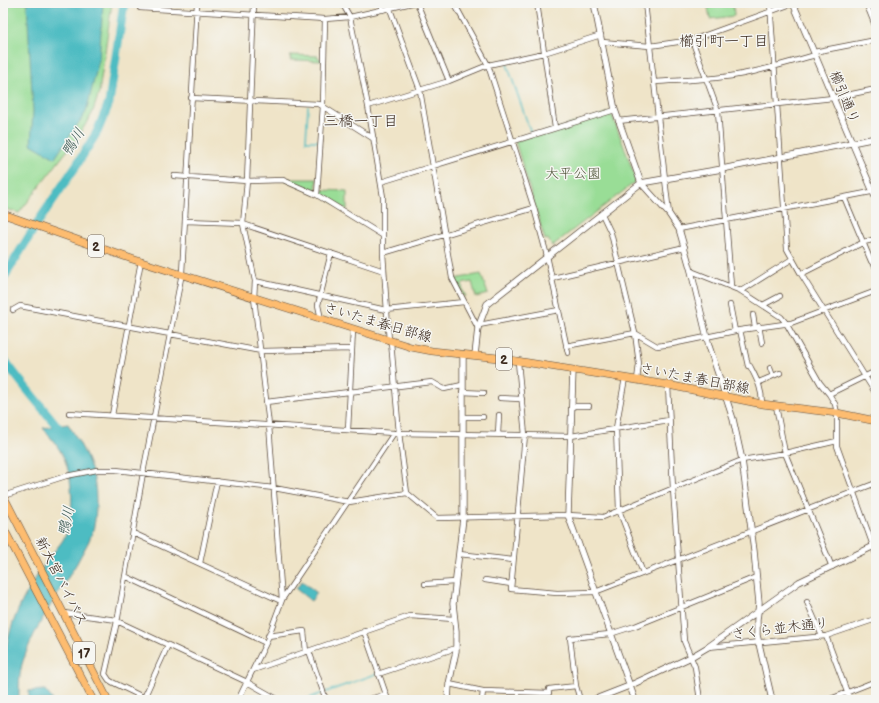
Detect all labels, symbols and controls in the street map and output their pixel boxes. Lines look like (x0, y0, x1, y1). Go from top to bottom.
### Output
district label: 櫛引町一丁目 (679, 32, 769, 51)
street label: 櫛引通り (826, 68, 863, 126)
district label: 三橋一丁目 (323, 112, 399, 131)
water label: 鴨川 (57, 125, 89, 160)
park label: 大平公園 (545, 165, 601, 182)
road number: 2 (88, 235, 104, 257)
street label: さいたま春日部線 (322, 299, 434, 346)
road number: 2 (496, 348, 512, 370)
street label: さいたま春日部線 (639, 360, 751, 397)
water label: 鴨川 (54, 504, 79, 538)
street label: 新大宮バイパス (32, 534, 91, 629)
street label: さくら並木通り (730, 614, 830, 643)
road number: 17 (73, 642, 95, 664)

